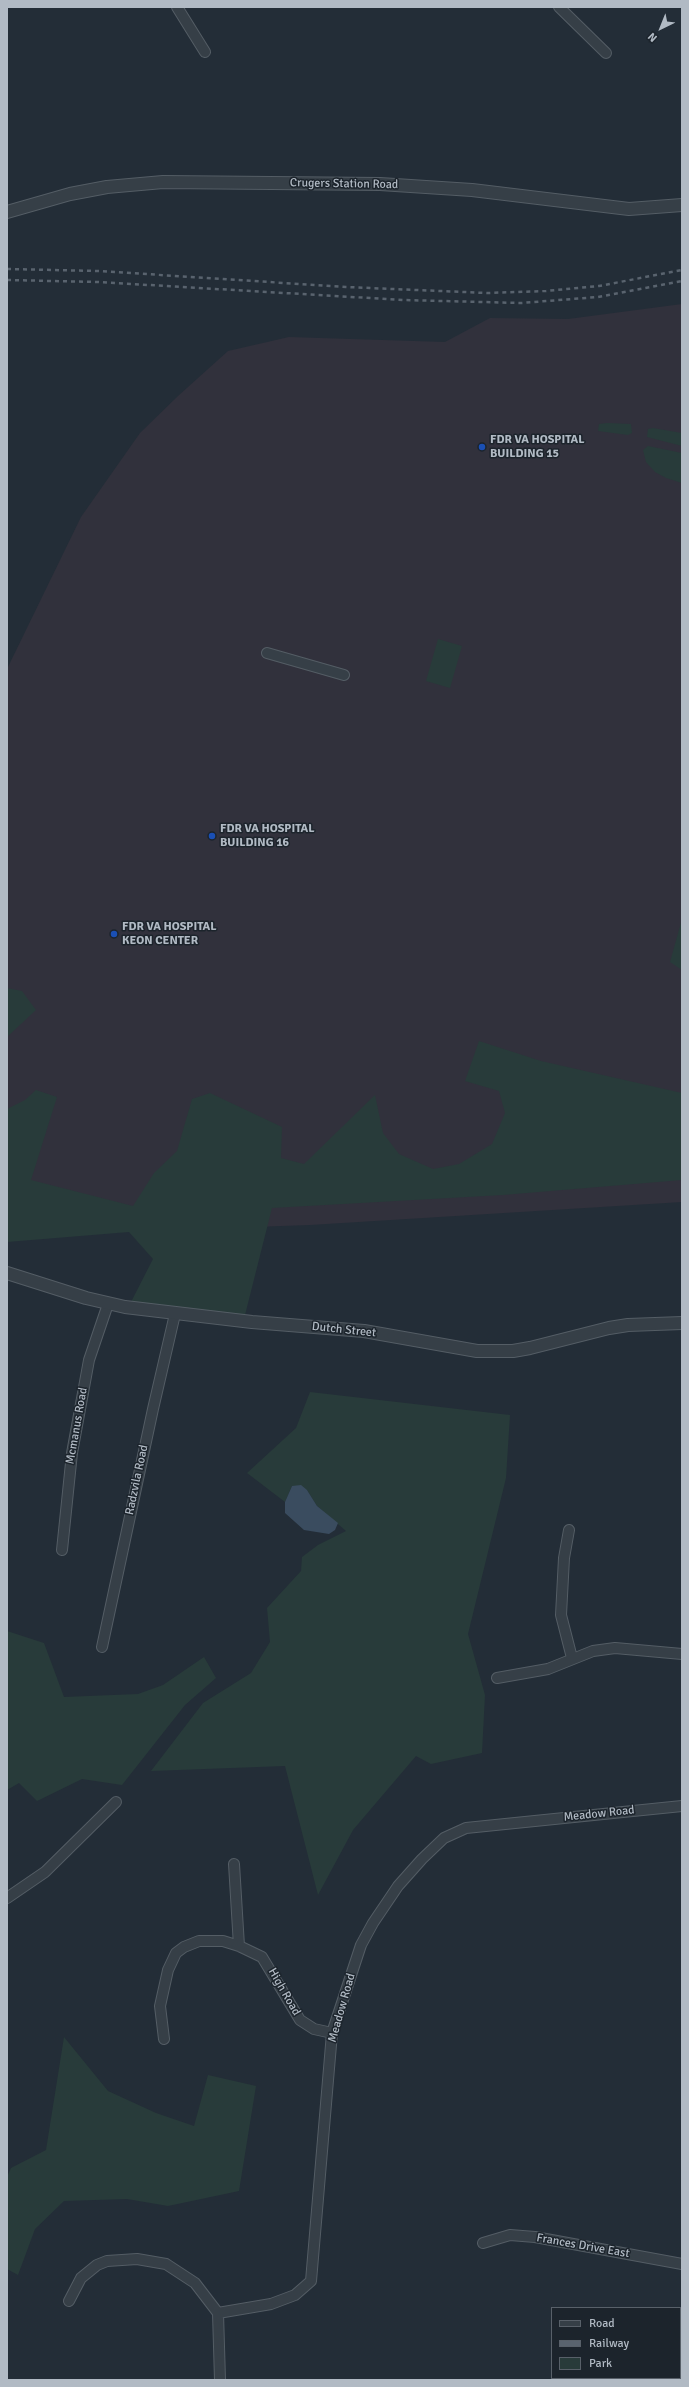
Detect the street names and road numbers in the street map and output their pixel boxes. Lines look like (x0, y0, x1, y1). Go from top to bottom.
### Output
street label: Crugers Station Road (290, 176, 398, 192)
street label: Dutch Street (311, 1319, 377, 1341)
street label: Mcmanus Road (63, 1387, 91, 1465)
street label: Radzvila Road (123, 1444, 151, 1516)
street label: Meadow Road (563, 1803, 635, 1825)
street label: High Road (265, 1966, 303, 2018)
street label: Meadow Road (325, 1972, 359, 2044)
street label: Frances Drive East (535, 2231, 631, 2261)

